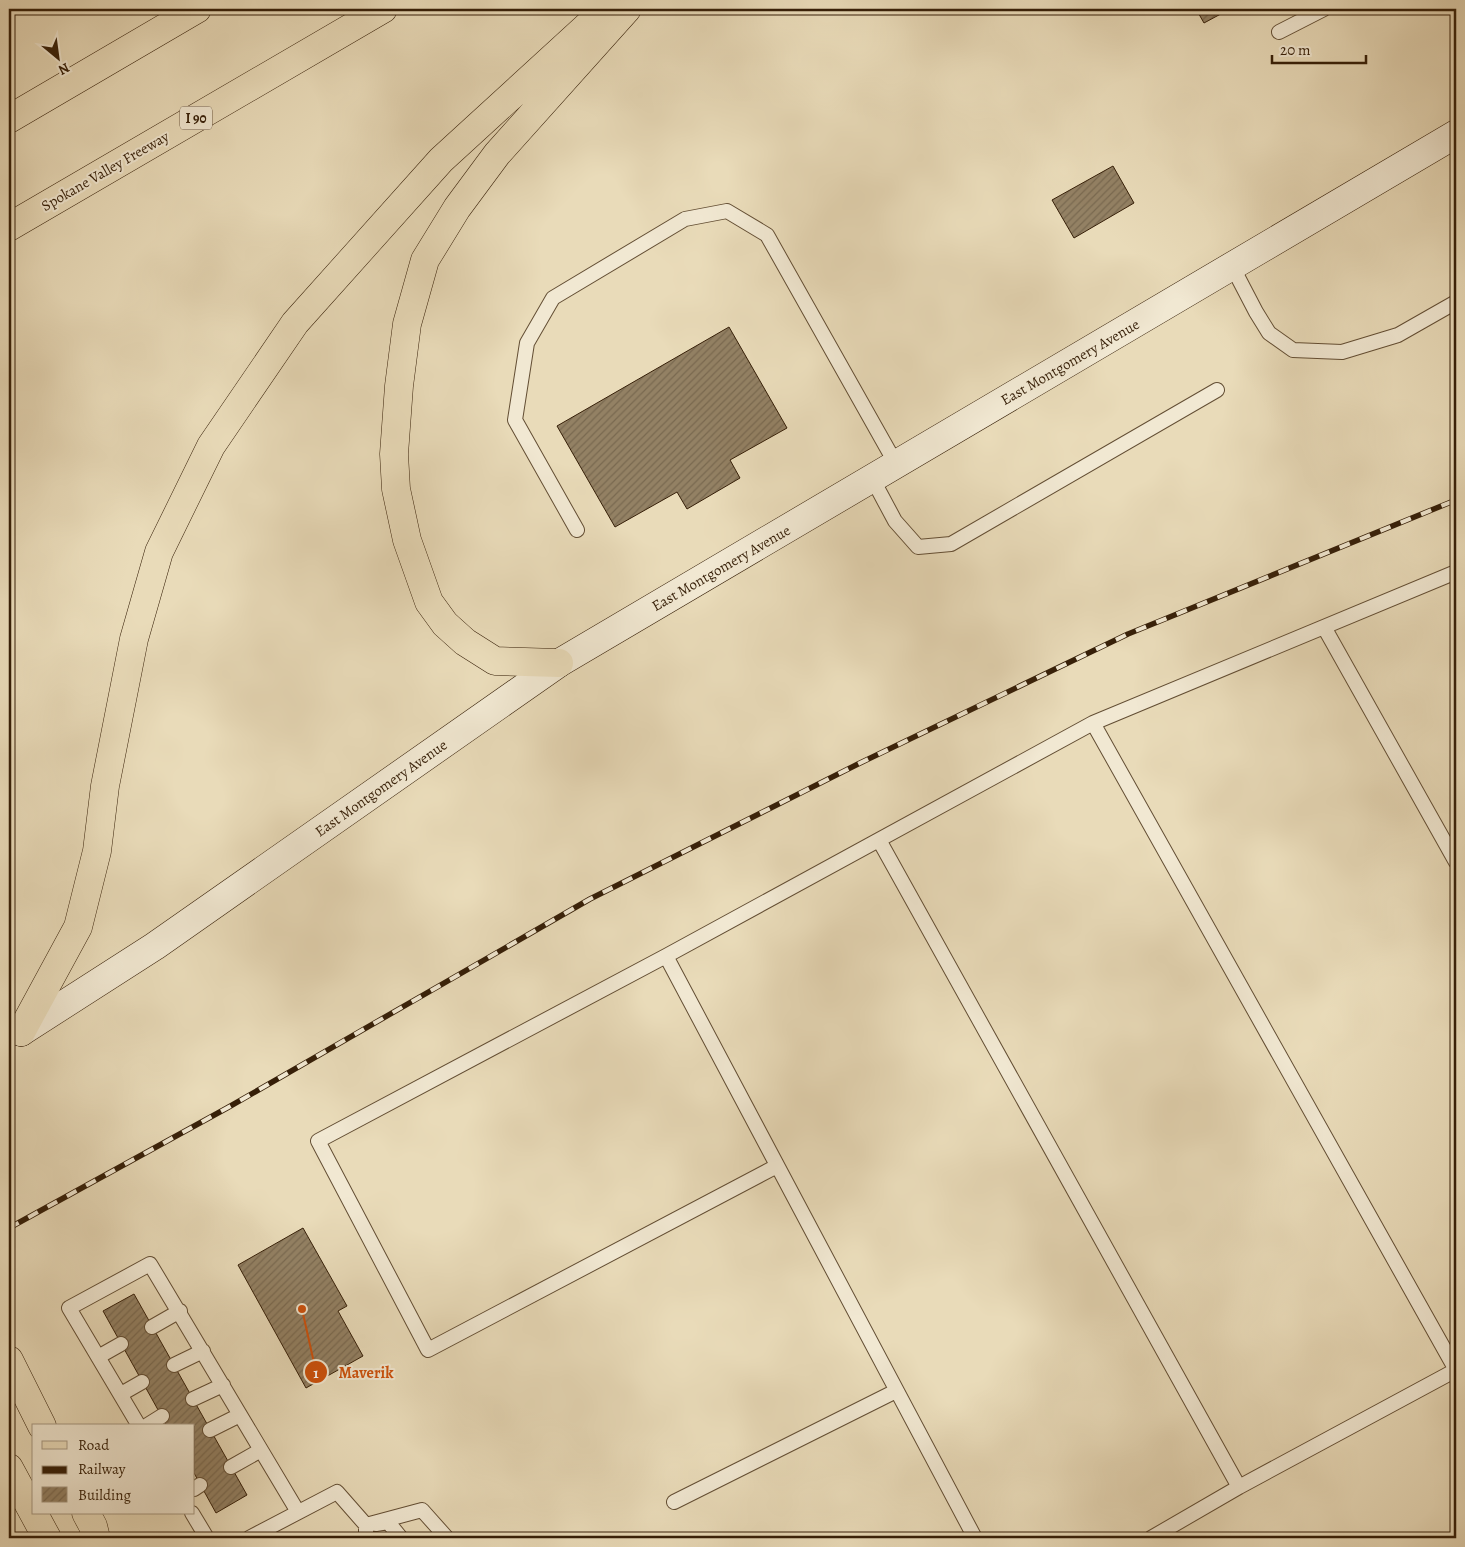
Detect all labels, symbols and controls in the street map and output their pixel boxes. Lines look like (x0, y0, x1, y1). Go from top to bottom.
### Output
north arrow (32, 32, 82, 82)
scale bar (1272, 32, 1366, 64)
text: 20 m (1280, 40, 1311, 60)
text: N (55, 58, 73, 80)
road number: I 90 (180, 106, 212, 130)
street label: Spokane Valley Freeway (38, 126, 173, 216)
street label: East Montgomery Avenue (997, 314, 1143, 410)
street label: East Montgomery Avenue (648, 520, 794, 616)
street label: East Montgomery Avenue (311, 735, 451, 841)
callout: Maverik (303, 1357, 403, 1388)
text: Maverik (339, 1362, 394, 1384)
text: 1 (313, 1363, 319, 1383)
legend (32, 1424, 195, 1514)
text: Road (78, 1435, 110, 1455)
text: Railway (78, 1459, 126, 1479)
text: Building (78, 1485, 131, 1505)

